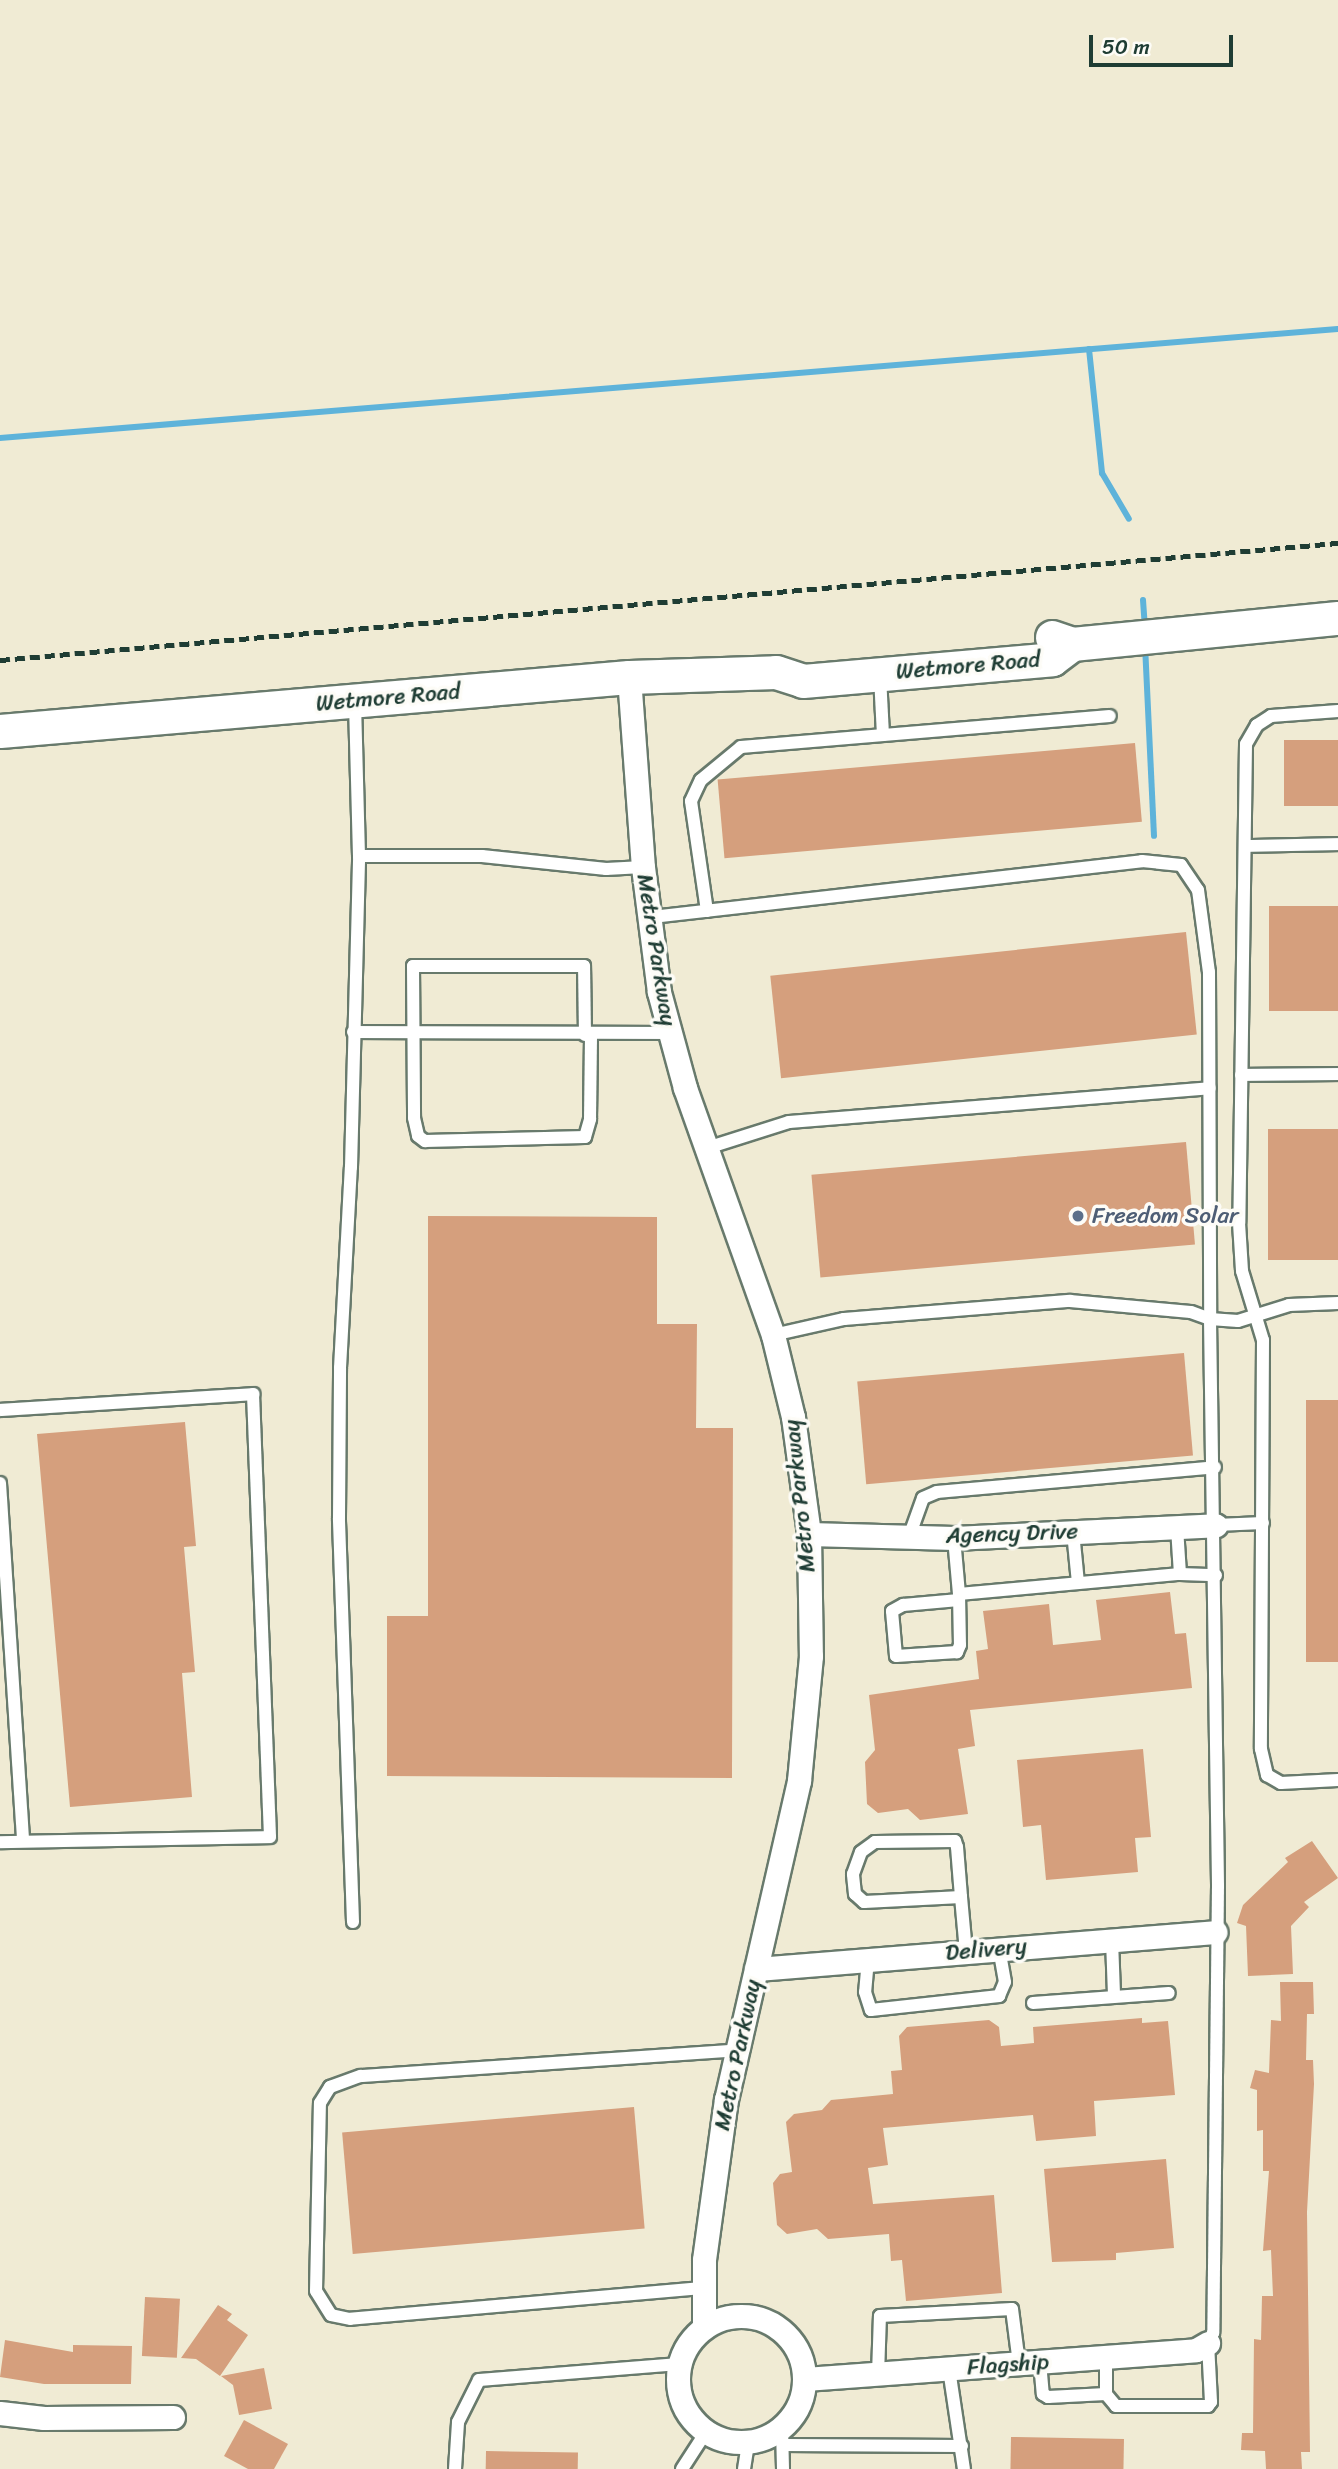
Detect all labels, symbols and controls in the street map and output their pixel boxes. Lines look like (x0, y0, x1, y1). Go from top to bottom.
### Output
scale bar (1093, 21, 1236, 65)
text: 50 m (1102, 28, 1150, 66)
street label: Wetmore Road (895, 646, 1041, 686)
street label: Wetmore Road (315, 678, 461, 718)
street label: Metro Parkway (630, 872, 682, 1028)
place label: Freedom Solar (1092, 1202, 1238, 1230)
marker: Freedom Solar (1070, 1208, 1086, 1224)
street label: Metro Parkway (778, 1418, 822, 1574)
street label: Agency Drive (945, 1518, 1079, 1550)
street label: Delivery (944, 1933, 1028, 1967)
street label: Metro Parkway (708, 1977, 768, 2133)
street label: Flagship (966, 2348, 1050, 2382)

